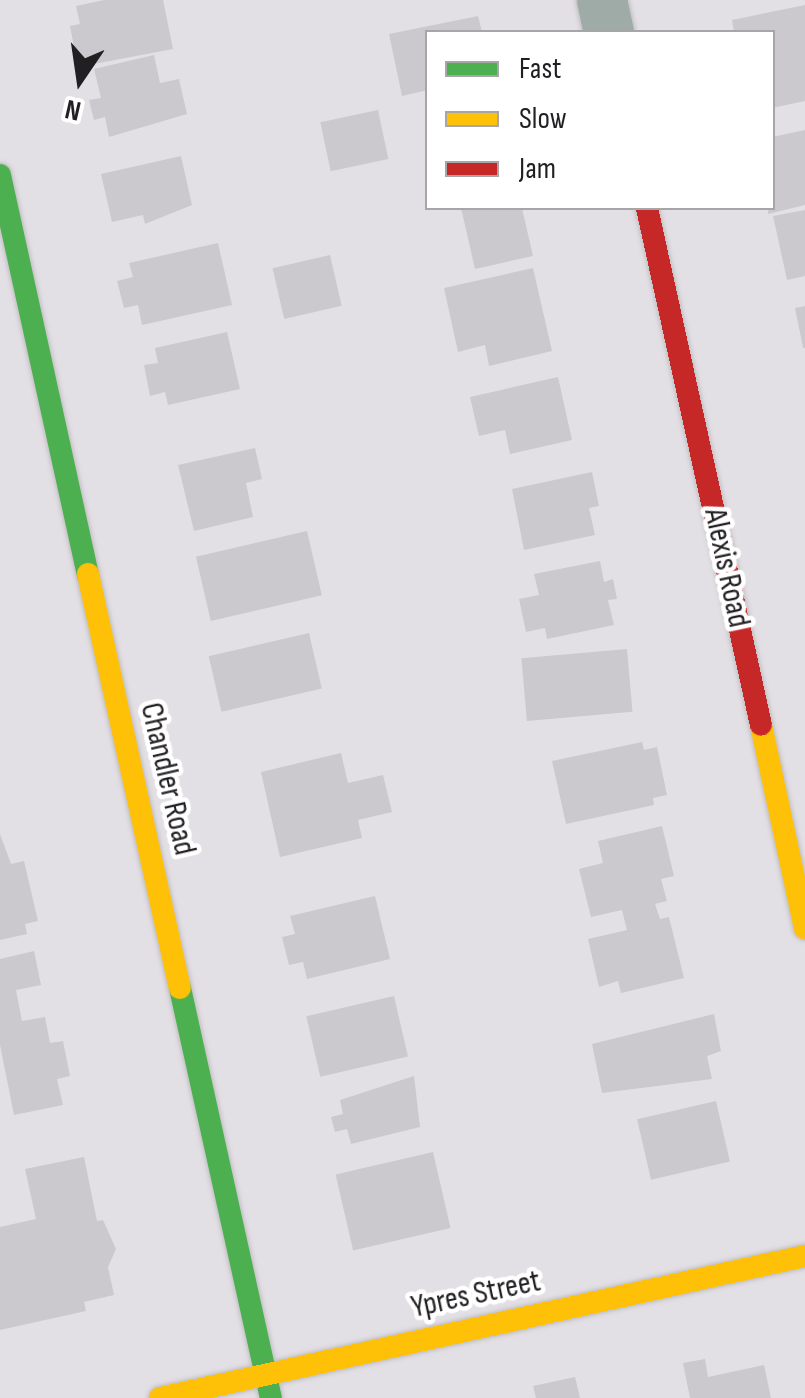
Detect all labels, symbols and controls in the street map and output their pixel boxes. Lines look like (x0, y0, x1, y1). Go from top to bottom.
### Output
north arrow (30, 30, 130, 130)
legend (425, 30, 775, 210)
text: Fast (519, 51, 561, 87)
text: N (62, 92, 84, 127)
text: Slow (519, 101, 567, 137)
text: Jam (519, 151, 556, 187)
street label: Alexis Road (695, 505, 757, 631)
street label: Chandler Road (131, 699, 203, 859)
street label: Ypres Street (408, 1263, 544, 1327)

